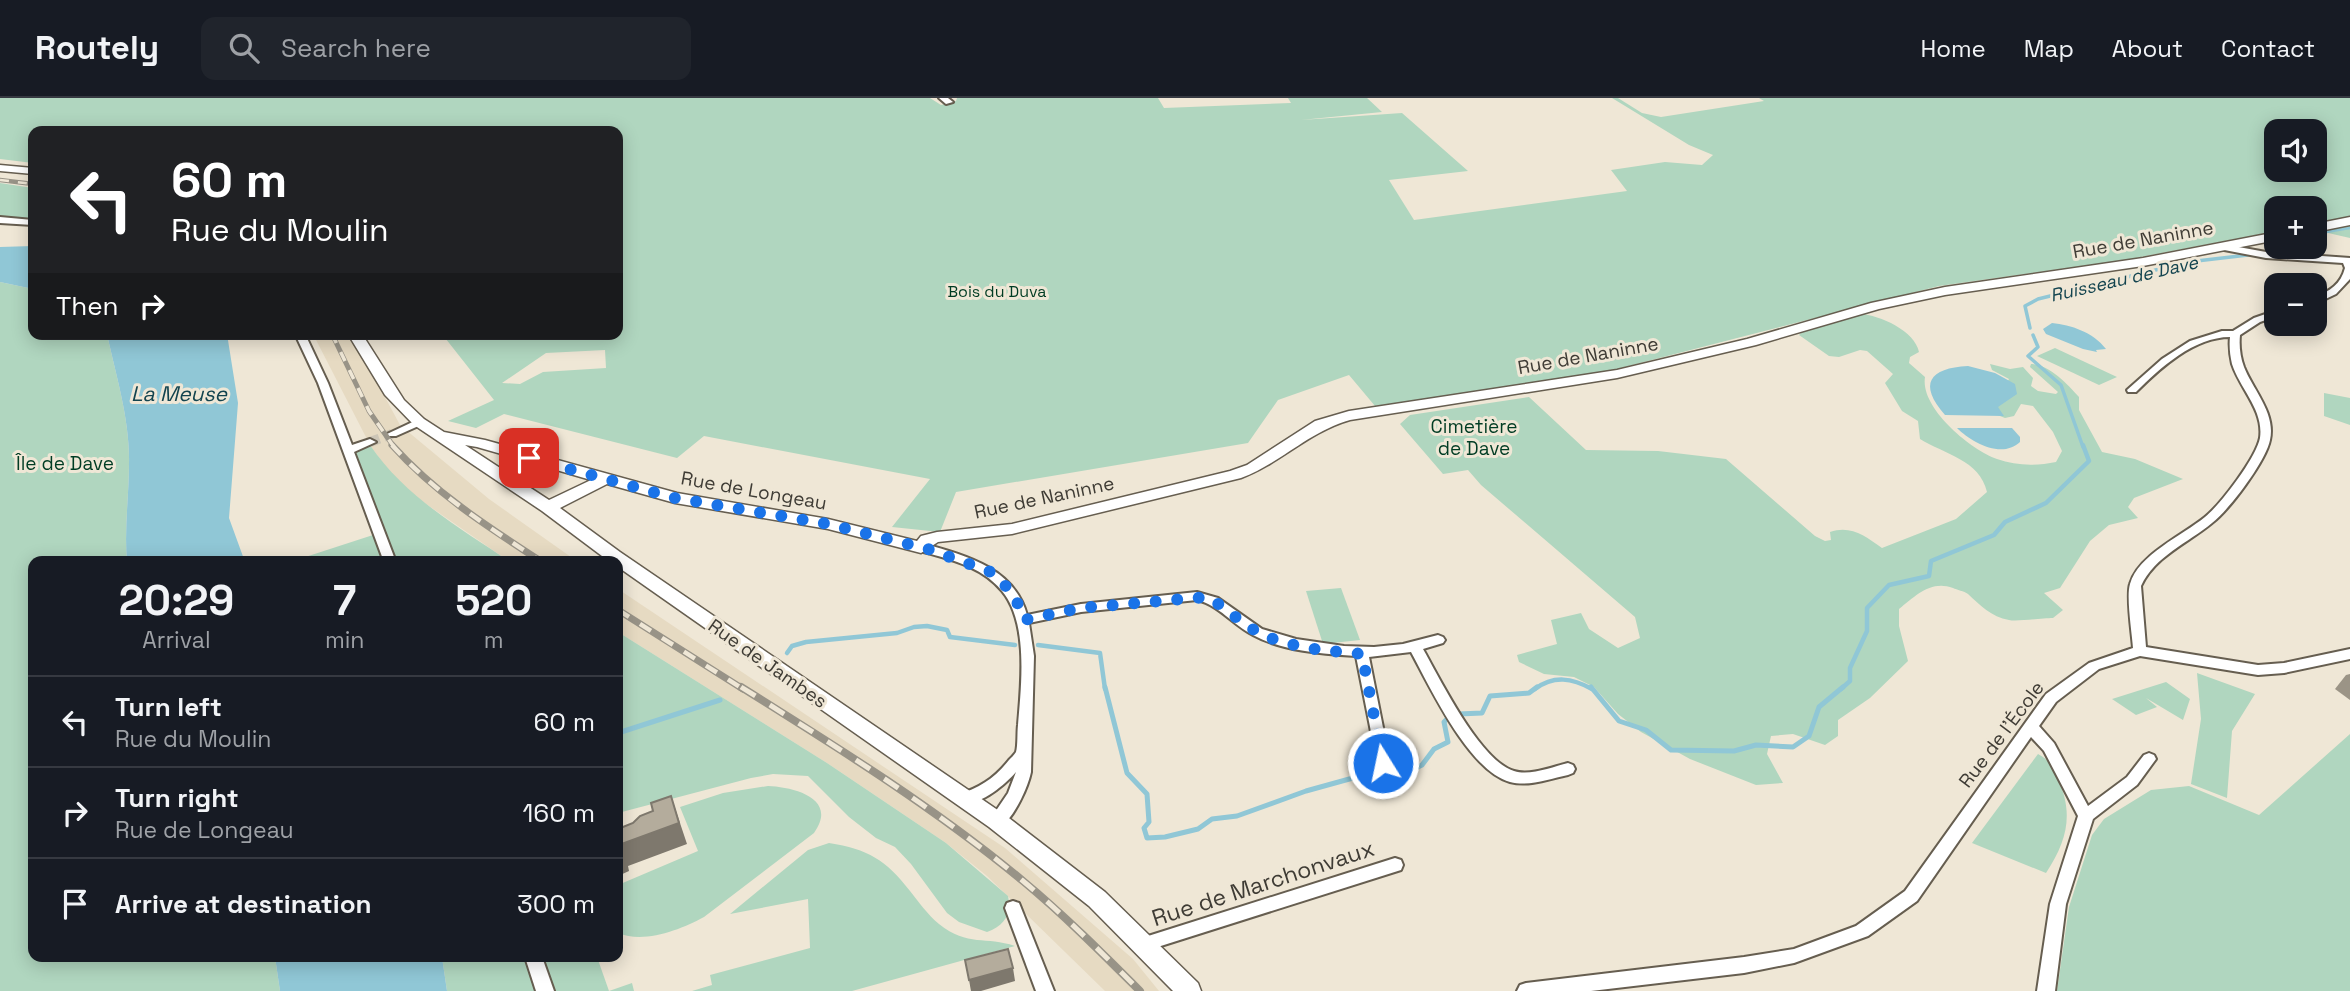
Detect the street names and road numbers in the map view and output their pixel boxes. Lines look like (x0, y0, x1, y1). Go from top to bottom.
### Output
street label: Rue de Naninne (2071, 215, 2215, 264)
street label: Rue de Naninne (1516, 331, 1660, 380)
street label: Rue de Longeau (679, 465, 829, 516)
street label: Rue de Naninne (972, 470, 1116, 525)
street label: Rue de Jambes (703, 613, 832, 714)
street label: Rue de l'École (1953, 676, 2050, 793)
street label: Rue de Marchonvaux (1148, 833, 1378, 933)

